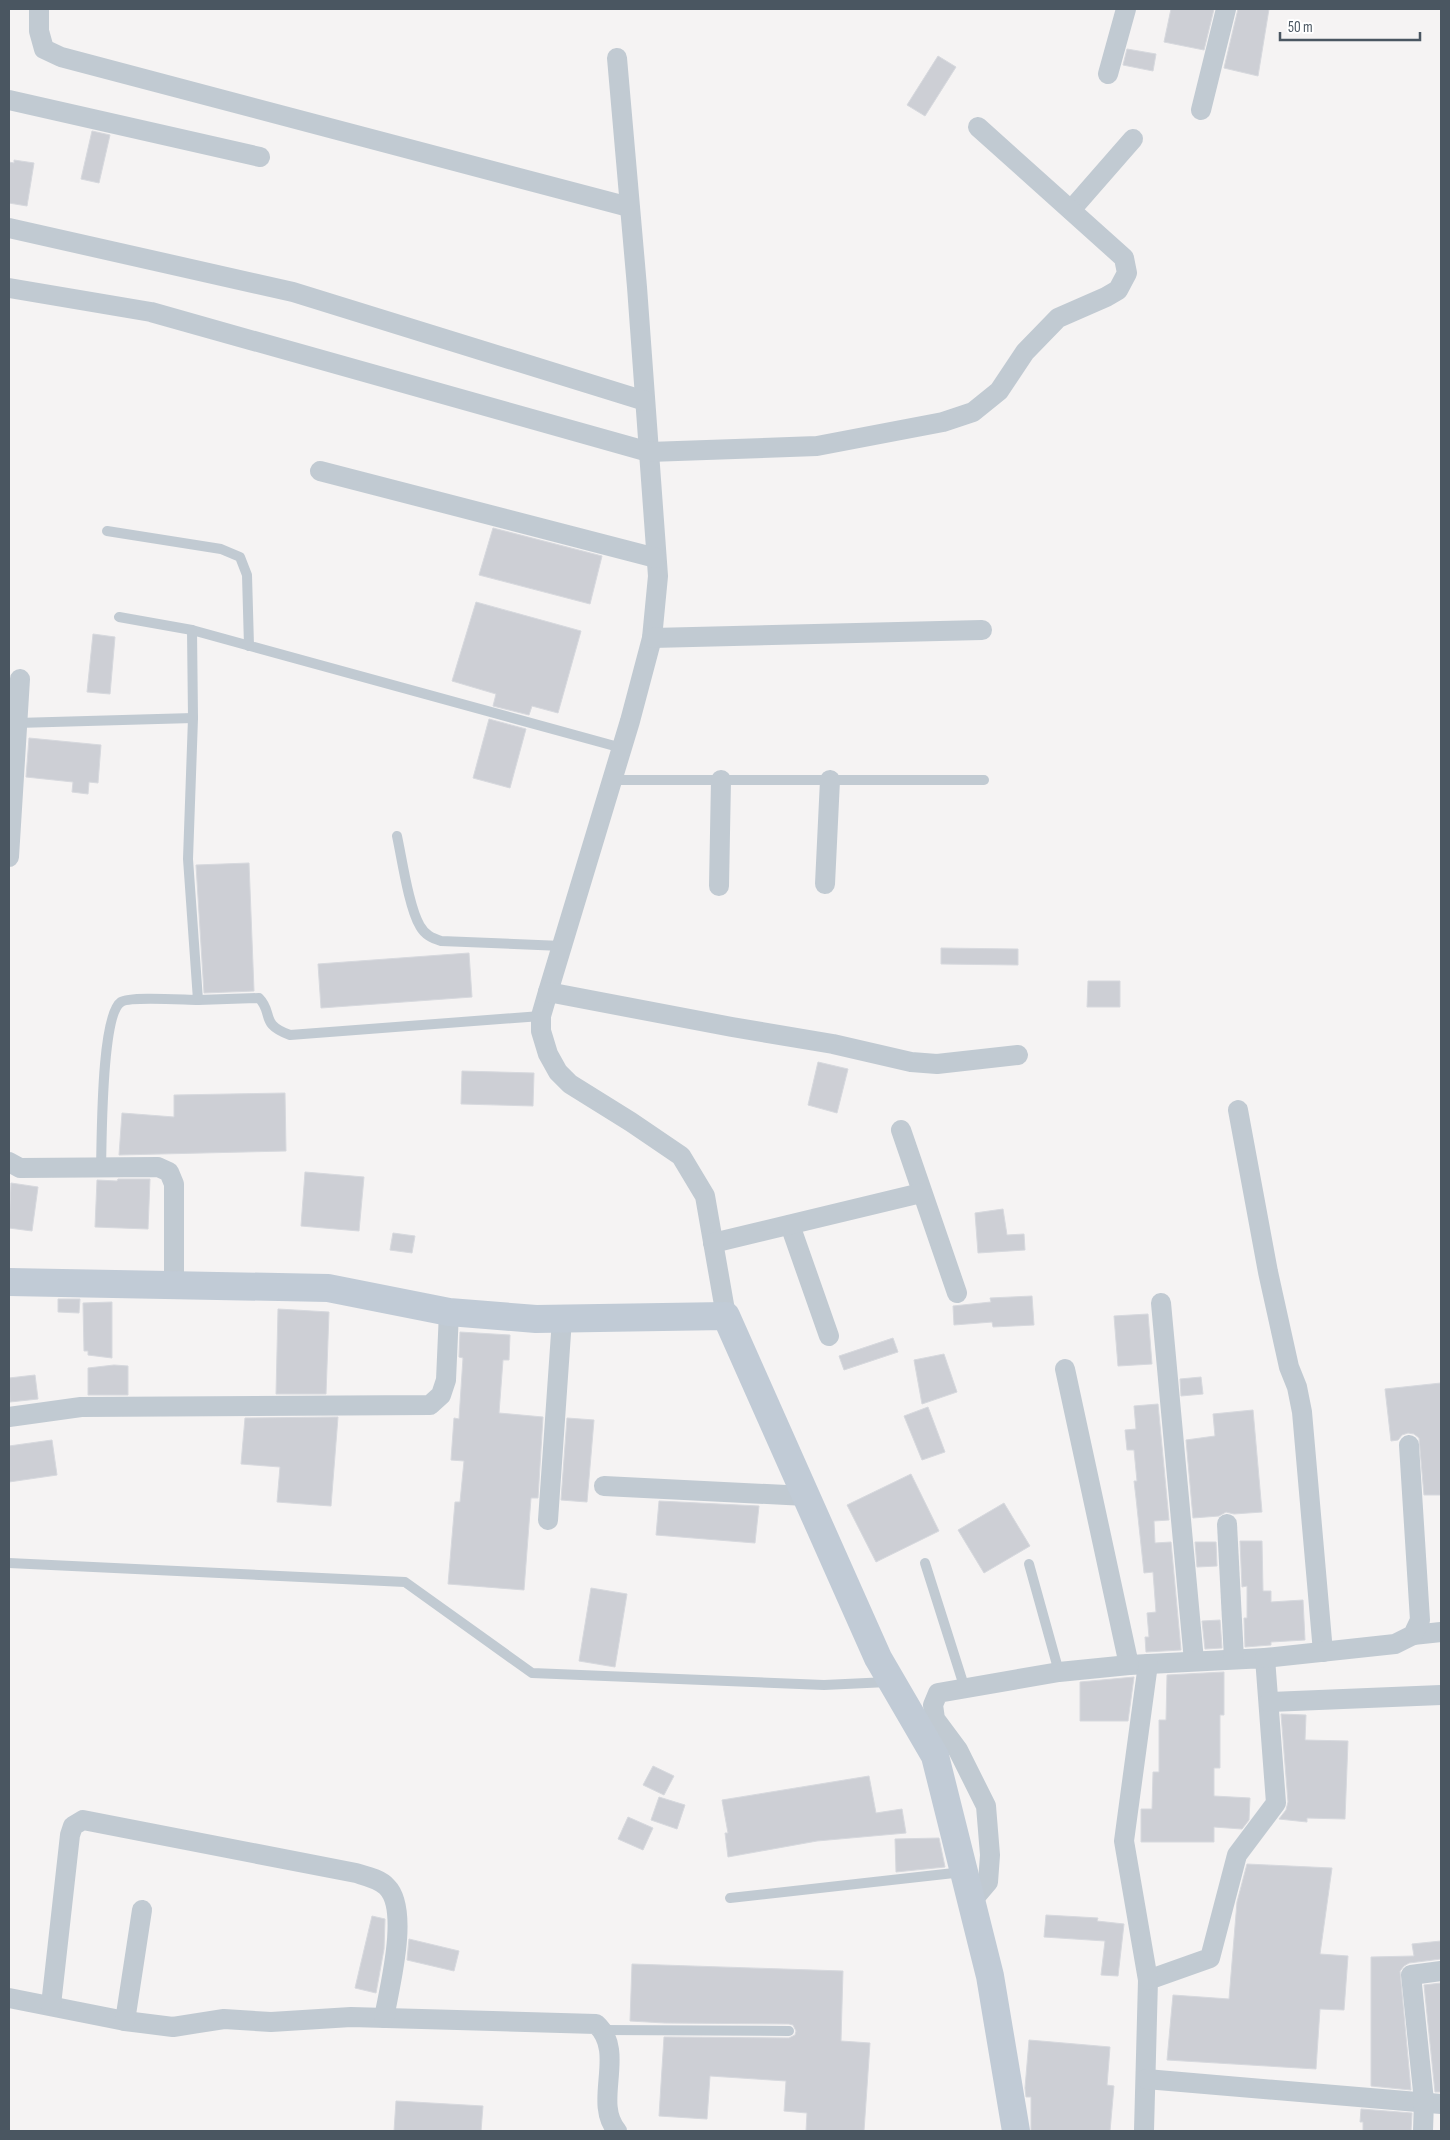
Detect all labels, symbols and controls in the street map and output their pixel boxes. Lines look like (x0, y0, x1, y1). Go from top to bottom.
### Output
scale bar (1280, 10, 1420, 42)
text: 50 m (1288, 18, 1313, 37)

